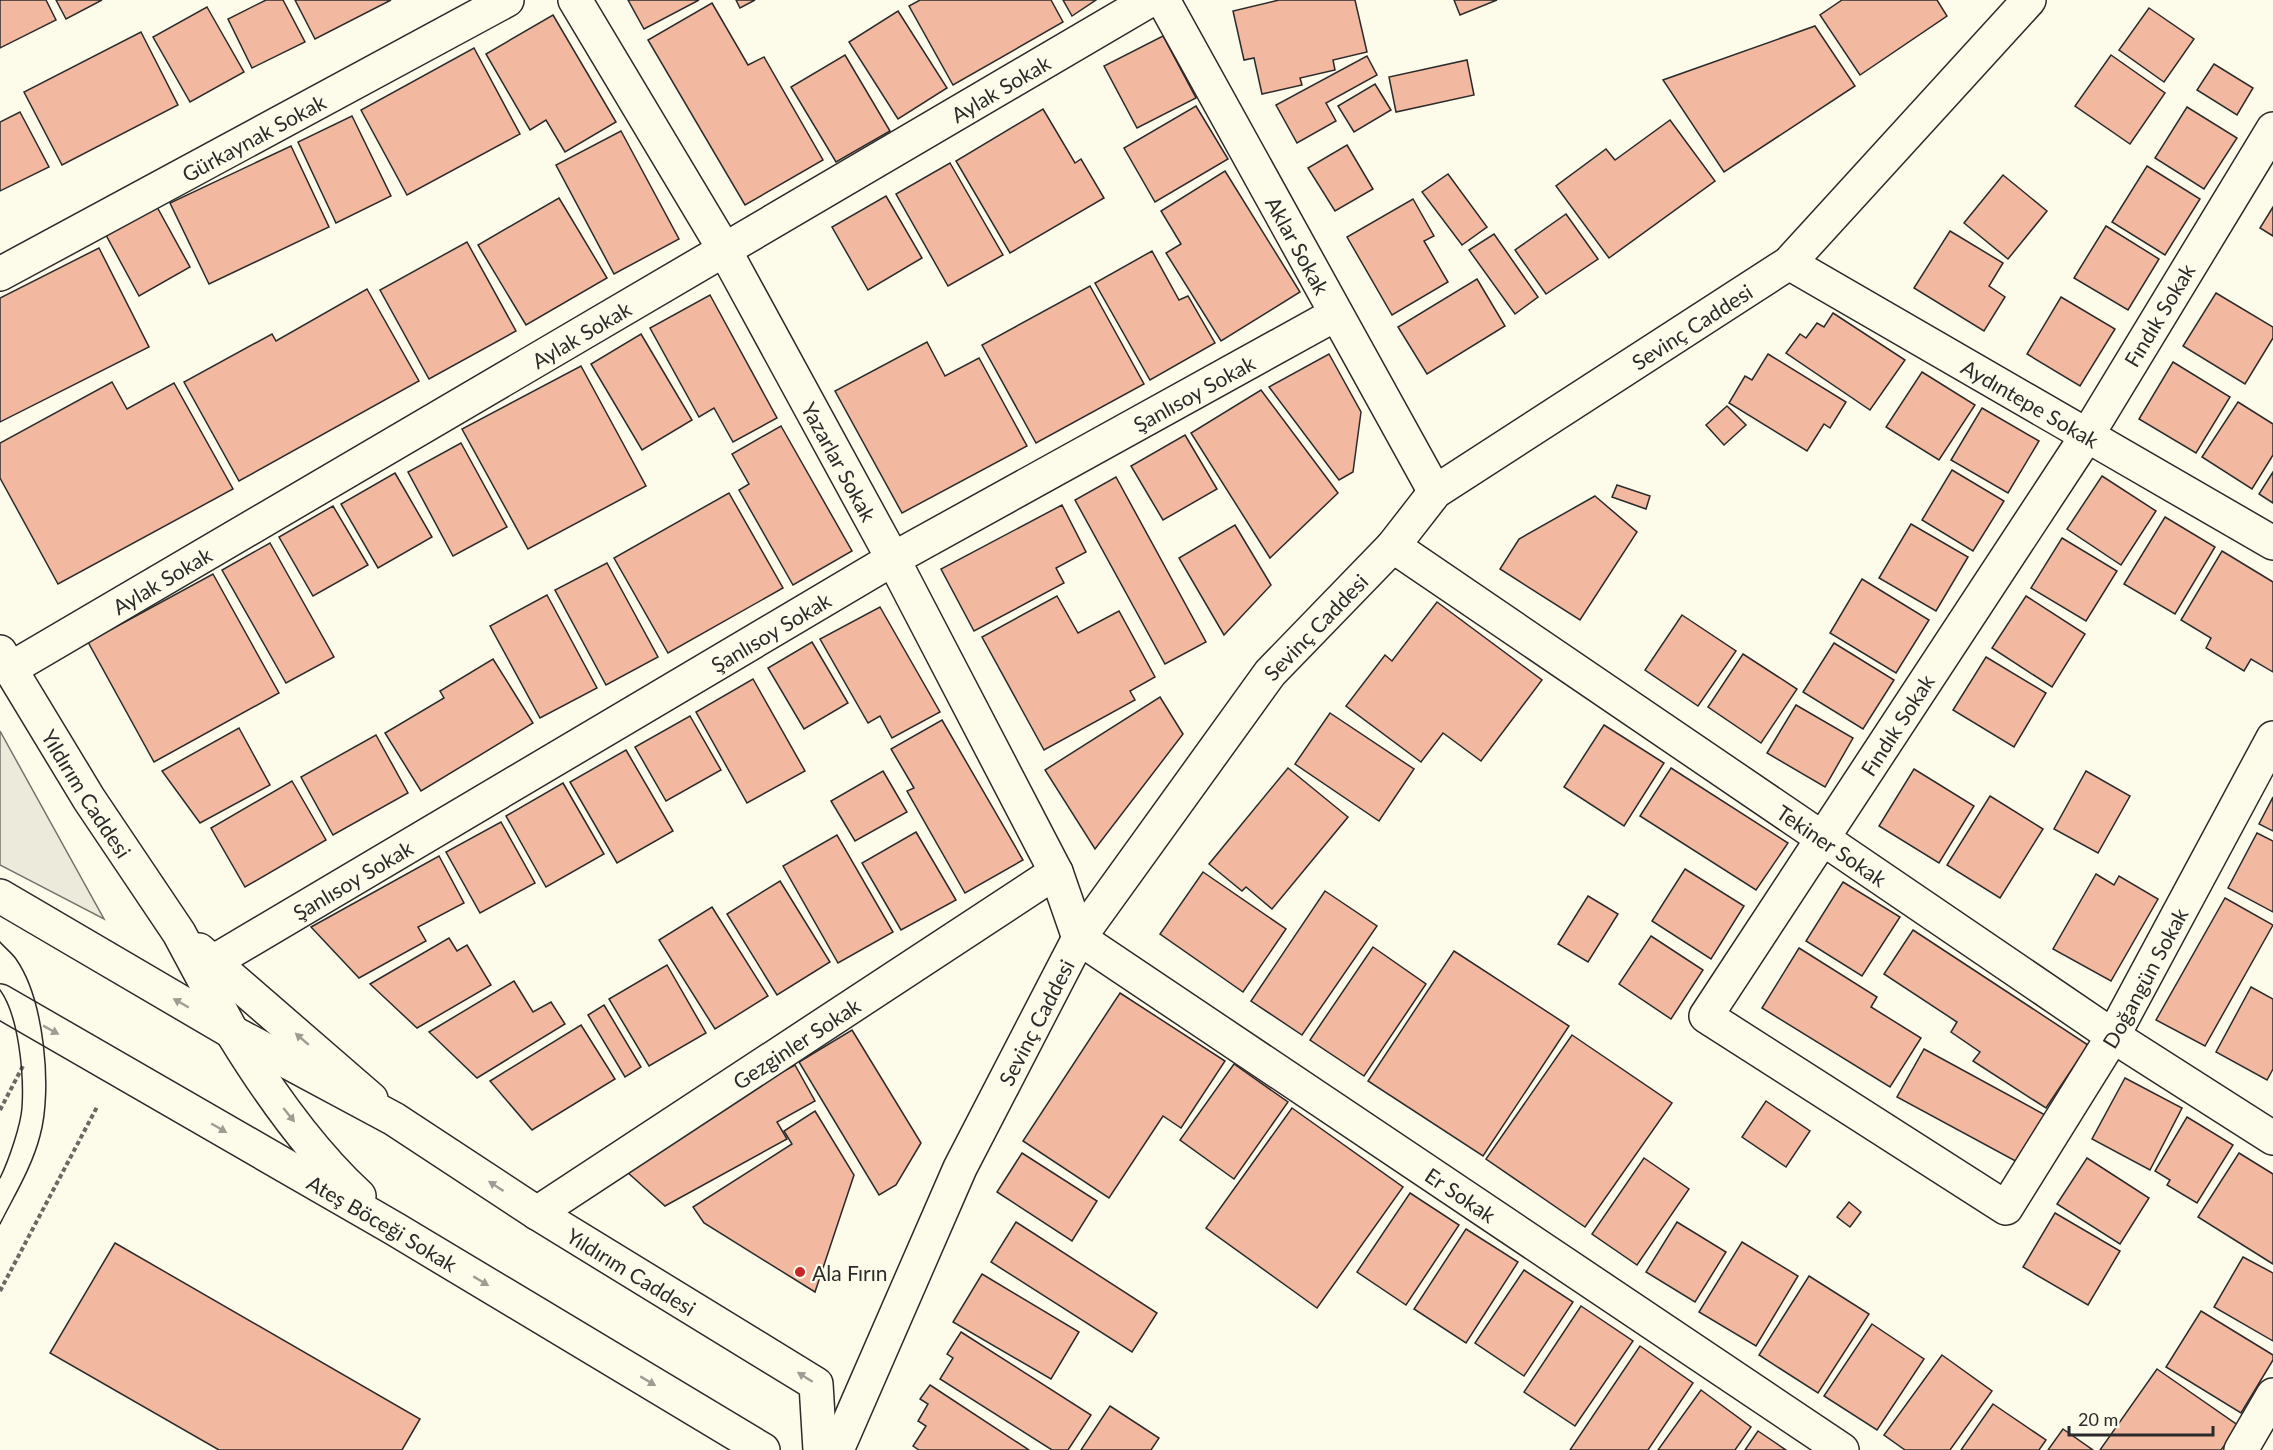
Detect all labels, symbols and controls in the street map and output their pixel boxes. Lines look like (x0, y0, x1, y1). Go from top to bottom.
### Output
street label: Aylak Sokak (946, 49, 1054, 127)
street label: Gürkaynak Sokak (177, 88, 330, 186)
street label: Aklar Sokak (1261, 192, 1336, 299)
street label: Fındık Sokak (2119, 259, 2200, 371)
street label: Sevinç Caddesi (1627, 278, 1756, 374)
street label: Aylak Sokak (527, 295, 635, 373)
street label: Şanlısoy Sokak (1129, 349, 1259, 436)
street label: Aydıntepe Sokak (1958, 353, 2104, 452)
street label: Yazarlar Sokak (797, 397, 882, 525)
street label: Aylak Sokak (108, 541, 216, 619)
street label: Sevinç Caddesi (1258, 568, 1372, 685)
street label: Şanlısoy Sokak (706, 586, 835, 677)
street label: Fındık Sokak (1855, 669, 1939, 780)
street label: Yıldırım Caddesi (37, 725, 137, 862)
street label: Tekiner Sokak (1772, 799, 1892, 891)
street label: Şanlısoy Sokak (288, 834, 417, 925)
street label: Doğangün Sokak (2096, 903, 2192, 1052)
street label: Sevinç Caddesi (993, 955, 1078, 1089)
street label: Gezginler Sokak (728, 992, 865, 1094)
one-way arrow (173, 997, 189, 1008)
one-way arrow (42, 1025, 59, 1035)
one-way arrow (295, 1033, 310, 1046)
one-way arrow (282, 1107, 294, 1122)
one-way arrow (211, 1123, 228, 1133)
street label: Er Sokak (1421, 1162, 1501, 1227)
street label: Ateş Böceği Sokak (303, 1169, 462, 1276)
one-way arrow (488, 1181, 504, 1192)
street label: Yıldırım Caddesi (563, 1222, 701, 1320)
place label: Ala Fırın (812, 1260, 887, 1285)
marker: Ala Fırın (793, 1265, 807, 1279)
one-way arrow (473, 1275, 489, 1286)
one-way arrow (797, 1372, 813, 1383)
one-way arrow (640, 1376, 657, 1386)
scale bar (2069, 1399, 2213, 1437)
text: 20 m (2078, 1408, 2118, 1430)

